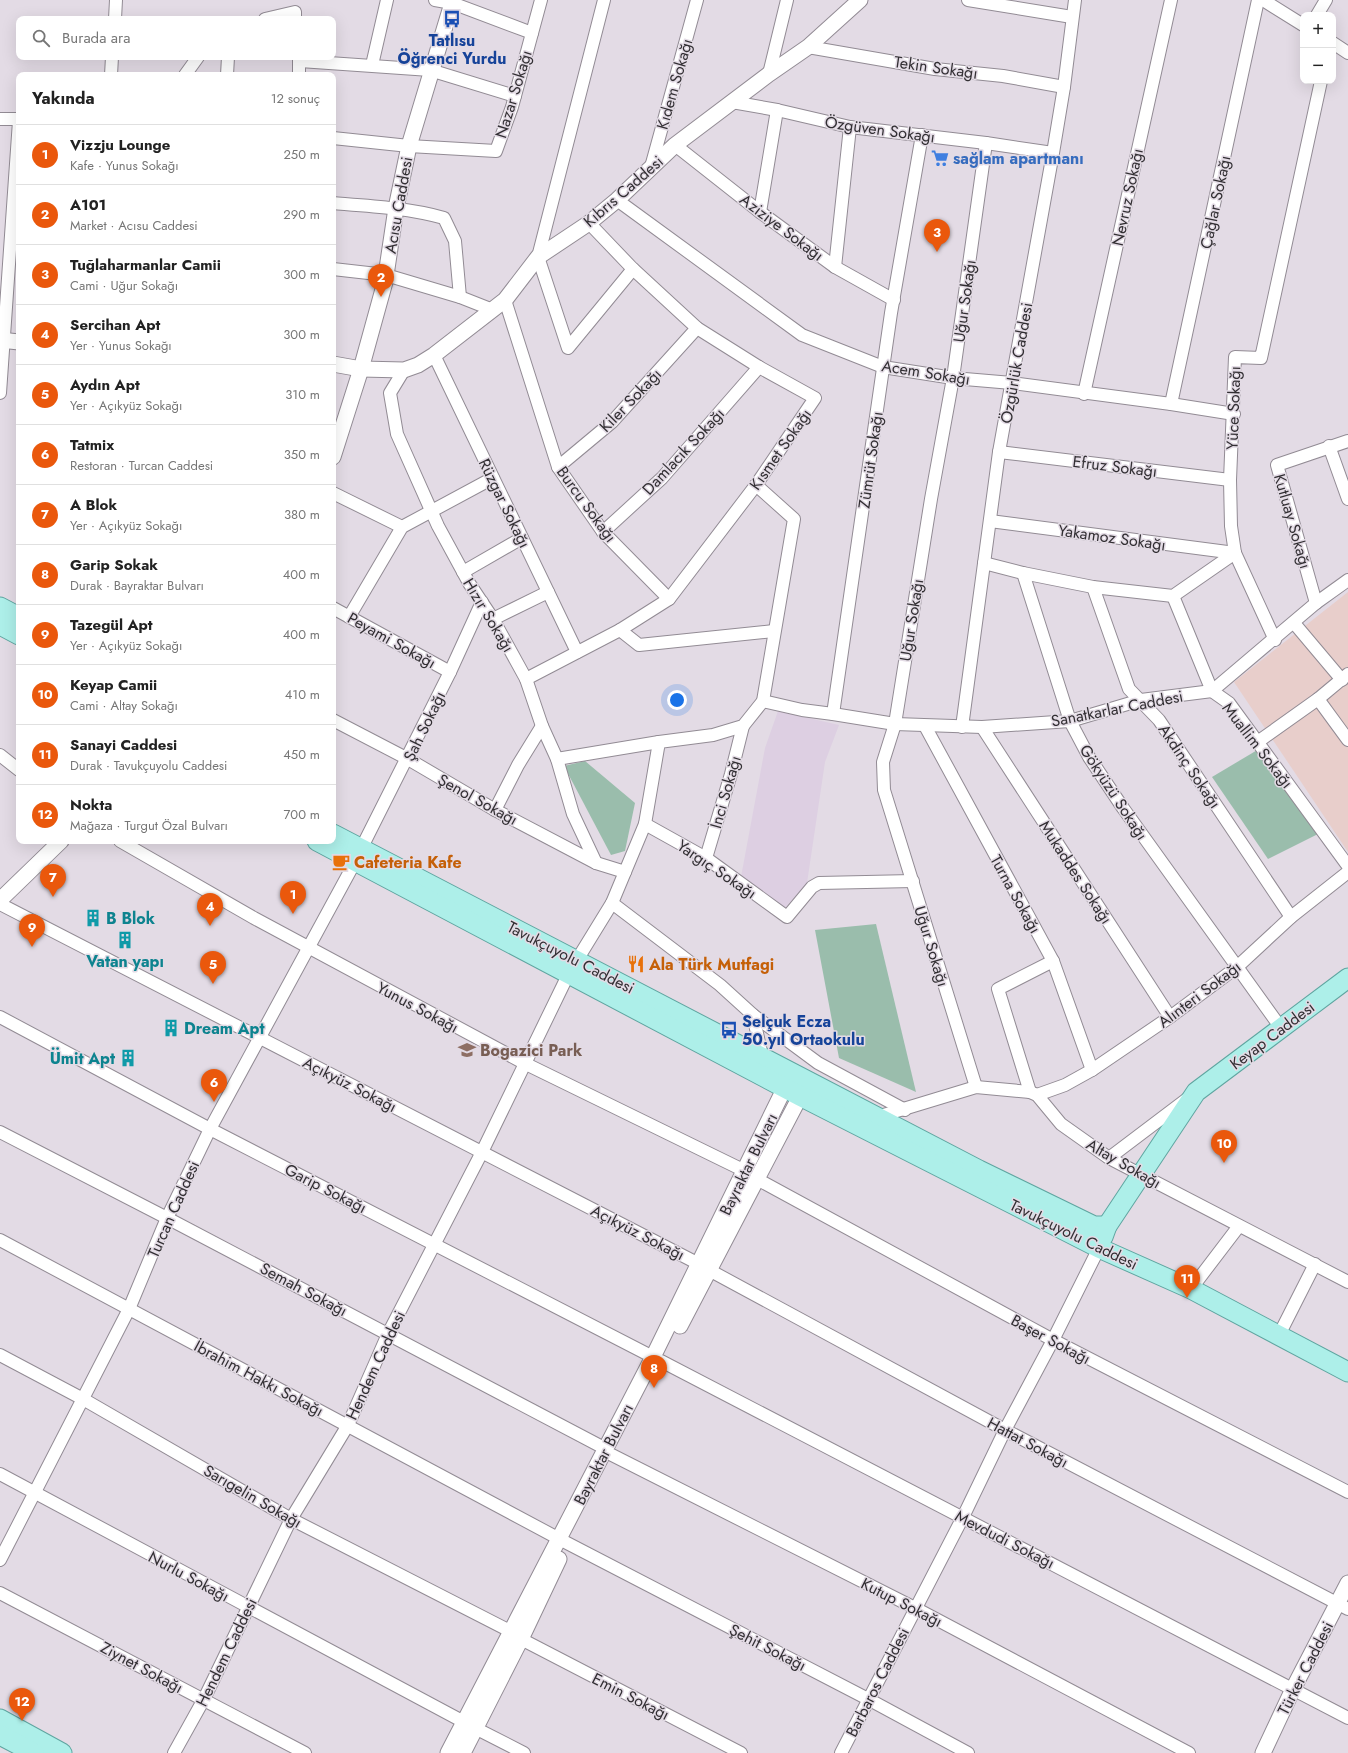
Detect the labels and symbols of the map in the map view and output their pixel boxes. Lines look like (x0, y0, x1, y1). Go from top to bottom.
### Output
bus stop icon: Tatlısu Öğrenci Yurdu (442, 9, 462, 29)
place label: Tatlısu Öğrenci Yurdu (398, 29, 506, 70)
street label: Kıdem Sokağı (651, 36, 698, 132)
street label: Nazar Sokağı (489, 47, 538, 141)
street label: Tekin Sokağı (893, 50, 979, 85)
street label: Özgüven Sokağı (823, 110, 937, 149)
street label: Nevruz Sokağı (1106, 146, 1149, 248)
place label: sağlam apartmanı (953, 147, 1084, 170)
supermarket icon: sağlam apartmanı (930, 148, 950, 168)
street label: Kıbrıs Caddesi (578, 150, 668, 233)
street label: Çağlar Sokağı (1194, 153, 1237, 251)
street label: Acısu Caddesi (379, 155, 418, 255)
street label: Aziziye Sokağı (735, 188, 828, 267)
pin: 3 (924, 219, 950, 252)
street label: Uğur Sokağı (947, 258, 982, 344)
pin: 2 (368, 264, 394, 297)
street label: Özgürlük Caddesi (995, 301, 1038, 425)
street label: Acem Sokağı (880, 354, 972, 391)
street label: Kiler Sokağı (594, 363, 667, 437)
street label: Yüce Sokağı (1221, 366, 1246, 450)
street label: Damlacık Sokağı (637, 403, 730, 500)
street label: Kısmet Sokağı (744, 404, 817, 495)
street label: Zümrüt Sokağı (852, 410, 889, 510)
street label: Efruz Sokağı (1071, 450, 1159, 483)
street label: Rüzgar Sokağı (473, 455, 536, 552)
street label: Burcu Sokağı (551, 462, 622, 547)
street label: Kutluay Sokağı (1268, 471, 1317, 571)
street label: Yakamoz Sokağı (1057, 519, 1167, 556)
street label: Hızır Sokağı (457, 574, 520, 657)
street label: Uğur Sokağı (894, 577, 929, 663)
street label: Peyami Sokağı (343, 607, 440, 674)
street label: Sanatkarlar Caddesi (1049, 684, 1185, 733)
street label: Şah Sokağı (398, 687, 451, 765)
your location (667, 690, 687, 710)
street label: Muallim Sokağı (1217, 697, 1298, 793)
street label: Akdinç Sokağı (1153, 720, 1226, 813)
street label: Gökyüzü Sokağı (1074, 740, 1153, 845)
street label: İnci Sokağı (704, 753, 747, 831)
street label: Şenol Sokağı (434, 768, 522, 831)
street label: Mukaddes Sokağı (1033, 816, 1118, 929)
street label: Yargıç Sokağı (672, 834, 761, 905)
place label: Cafeteria Kafe (354, 851, 462, 874)
street label: Turna Sokağı (985, 851, 1047, 938)
cafe icon: Cafeteria Kafe (331, 852, 351, 872)
pin: 7 (40, 864, 66, 897)
pin: 1 (280, 881, 306, 914)
pin: 4 (197, 893, 223, 926)
street label: Uğur Sokağı (908, 903, 955, 989)
place label: B Blok (106, 907, 156, 930)
building icon: B Blok (83, 908, 103, 928)
pin: 9 (19, 914, 45, 947)
street label: Tavukçuyolu Caddesi (503, 915, 638, 999)
building icon: Vatan yapı (115, 930, 135, 950)
place label: Vatan yapı (85, 950, 164, 973)
pin: 5 (200, 951, 226, 984)
place label: Ala Türk Mutfagi (648, 953, 774, 976)
restaurant icon: Ala Türk Mutfagi (626, 954, 646, 974)
street label: Alınteri Sokağı (1153, 955, 1246, 1033)
street label: Yunus Sokağı (373, 976, 463, 1039)
street label: Keyap Caddesi (1225, 996, 1320, 1075)
place label: Selçuk Ecza 50.yıl Ortaokulu (742, 1010, 865, 1051)
place label: Dream Apt (184, 1017, 265, 1040)
building icon: Dream Apt (161, 1018, 181, 1038)
bus stop icon: Selçuk Ecza 50.yıl Ortaokulu (719, 1020, 739, 1040)
place label: Bogazici Park (480, 1039, 583, 1062)
school or university icon: Bogazici Park (457, 1040, 477, 1060)
place label: Ümit Apt (50, 1047, 116, 1070)
building icon: Ümit Apt (118, 1048, 138, 1068)
street label: Açıkyüz Sokağı (299, 1051, 401, 1118)
pin: 6 (201, 1069, 227, 1102)
street label: Bayraktar Bulvarı (714, 1109, 783, 1219)
pin: 10 (1211, 1130, 1237, 1163)
street label: Altay Sokağı (1082, 1133, 1165, 1194)
street label: Turcan Caddesi (142, 1157, 205, 1261)
street label: Garip Sokağı (281, 1158, 371, 1219)
street label: Tavukçuyolu Caddesi (1006, 1193, 1142, 1275)
street label: Açıkyüz Sokağı (587, 1199, 689, 1266)
street label: Semah Sokağı (256, 1257, 352, 1322)
pin: 11 (1174, 1265, 1200, 1298)
street label: Hendem Caddesi (340, 1307, 411, 1424)
street label: Başer Sokağı (1007, 1309, 1095, 1370)
street label: İbrahim Hakkı Sokağı (190, 1335, 328, 1422)
pin: 8 (641, 1355, 667, 1388)
street label: Bayraktar Bulvarı (568, 1400, 639, 1509)
street label: Hattat Sokağı (983, 1411, 1072, 1473)
street label: Sarıgelin Sokağı (199, 1459, 306, 1534)
street label: Mevdudi Sokağı (951, 1504, 1059, 1574)
street label: Nurlu Sokağı (144, 1545, 233, 1607)
street label: Kutup Sokağı (857, 1572, 946, 1633)
street label: Hendem Caddesi (190, 1594, 263, 1710)
street label: Türker Caddesi (1272, 1617, 1339, 1719)
street label: Şehit Sokağı (725, 1618, 810, 1677)
street label: Barbaros Caddesi (840, 1624, 915, 1741)
street label: Ziynet Sokağı (96, 1636, 187, 1699)
street label: Emin Sokağı (588, 1667, 673, 1726)
pin: 12 (9, 1688, 35, 1721)

